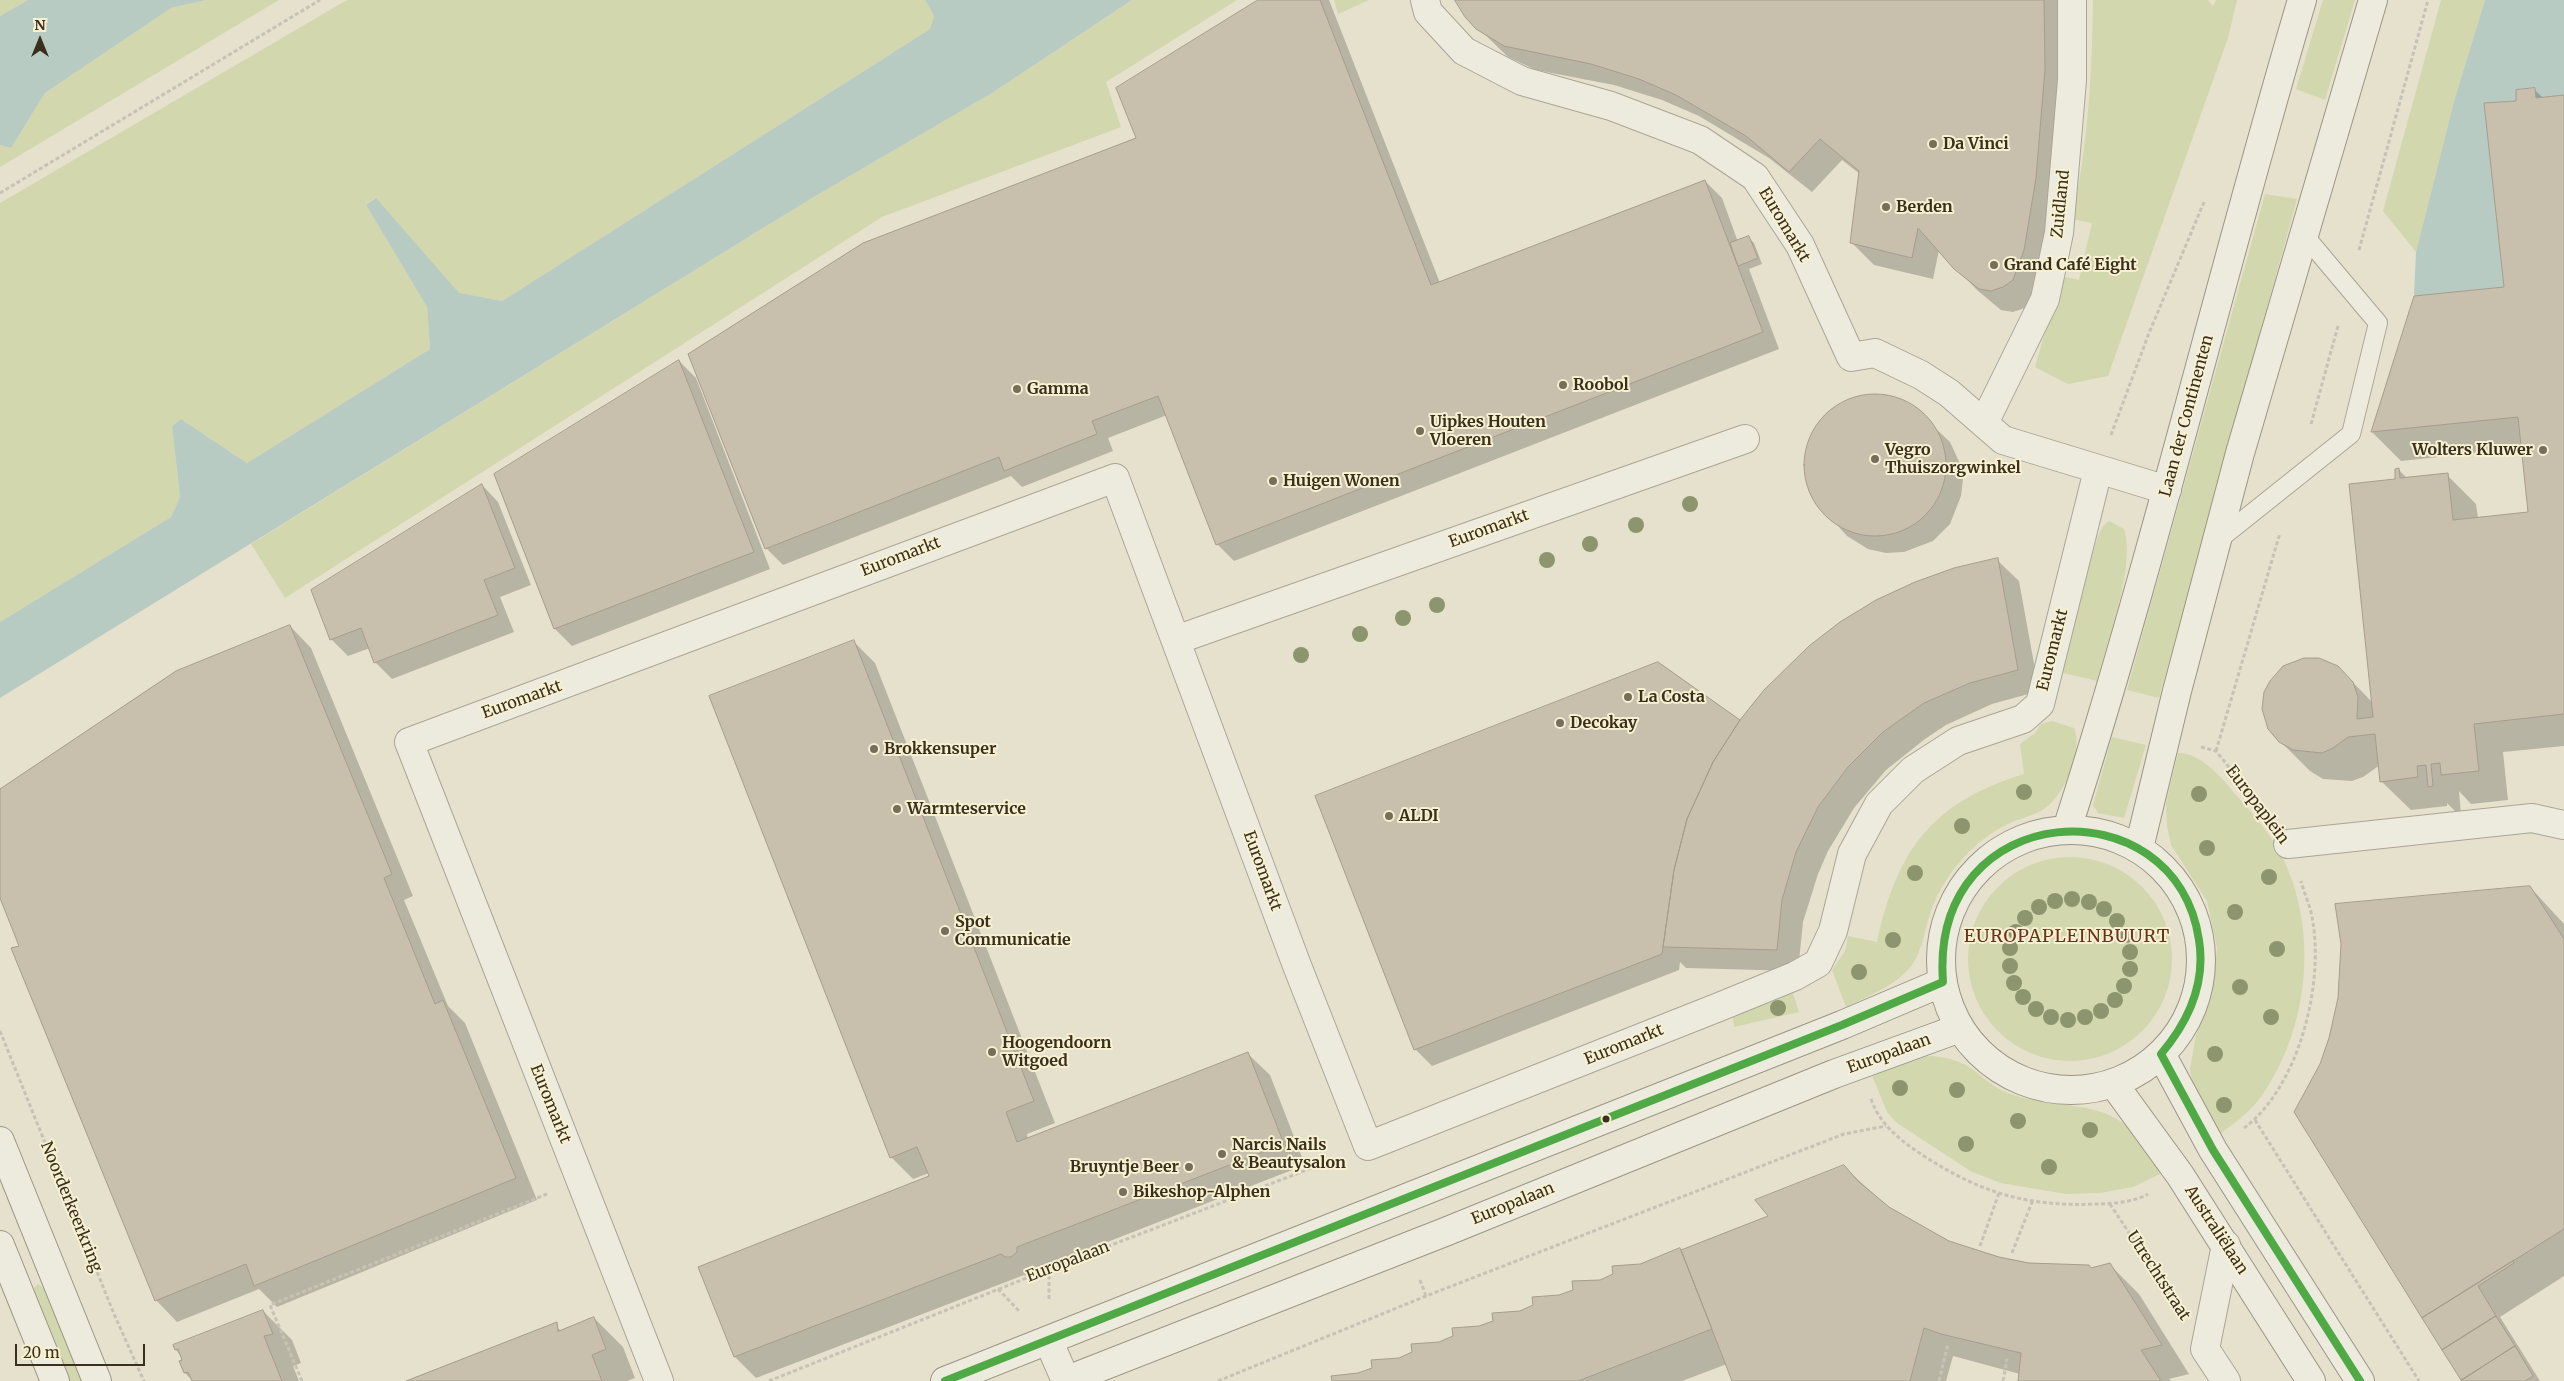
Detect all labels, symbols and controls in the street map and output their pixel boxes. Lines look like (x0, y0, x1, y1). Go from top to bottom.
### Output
north arrow (15, 15, 65, 65)
text: N (34, 16, 46, 34)
place label: Da Vinci (1943, 134, 2009, 154)
marker: Da Vinci (1927, 138, 1939, 150)
street label: Zuidland (2048, 169, 2074, 239)
street label: Euromarkt (1754, 184, 1814, 266)
place label: Berden (1896, 197, 1953, 217)
marker: Berden (1880, 201, 1892, 213)
place label: Grand Café Eight (2004, 255, 2137, 275)
marker: Grand Café Eight (1988, 259, 2000, 271)
street label: Laan der Continenten (2156, 333, 2218, 499)
place label: Roobol (1573, 375, 1629, 395)
place label: Gamma (1027, 379, 1089, 399)
marker: Roobol (1557, 379, 1569, 391)
marker: Gamma (1011, 383, 1023, 395)
place label: Uipkes Houten Vloeren (1430, 412, 1546, 450)
marker: Uipkes Houten Vloeren (1414, 425, 1426, 437)
place label: Vegro Thuiszorgwinkel (1885, 440, 2021, 478)
place label: Wolters Kluwer (2412, 440, 2533, 460)
marker: Wolters Kluwer (2537, 444, 2549, 456)
marker: Vegro Thuiszorgwinkel (1869, 453, 1881, 465)
place label: Huigen Wonen (1283, 471, 1400, 491)
marker: Huigen Wonen (1267, 475, 1279, 487)
street label: Euromarkt (1446, 506, 1532, 552)
street label: Euromarkt (859, 533, 943, 581)
street label: Euromarkt (2034, 607, 2072, 693)
street label: Euromarkt (479, 677, 565, 723)
place label: La Costa (1638, 687, 1705, 707)
marker: La Costa (1622, 691, 1634, 703)
place label: Decokay (1570, 713, 1637, 733)
marker: Decokay (1554, 717, 1566, 729)
place label: Brokkensuper (884, 739, 996, 759)
marker: Brokkensuper (868, 743, 880, 755)
street label: Europaplein (2221, 762, 2293, 848)
place label: Warmteservice (907, 799, 1026, 819)
marker: Warmteservice (891, 803, 903, 815)
place label: ALDI (1399, 806, 1439, 826)
marker: ALDI (1383, 810, 1395, 822)
street label: Euromarkt (1239, 828, 1285, 914)
place label: Spot Communicatie (955, 912, 1071, 950)
marker: Spot Communicatie (939, 925, 951, 937)
district label: EUROPAPLEINBUURT (1962, 926, 2172, 948)
street label: Euromarkt (1582, 1020, 1666, 1070)
street label: Europalaan (1845, 1030, 1933, 1078)
place label: Hoogendoorn Witgoed (1002, 1033, 1111, 1071)
marker: Hoogendoorn Witgoed (986, 1046, 998, 1058)
street label: Euromarkt (525, 1062, 575, 1146)
unlabelled marker (1601, 1114, 1611, 1124)
place label: Narcis Nails & Beautysalon (1232, 1135, 1346, 1173)
street label: Noorderkeerkring (36, 1139, 106, 1275)
marker: Narcis Nails & Beautysalon (1216, 1148, 1228, 1160)
place label: Bruyntje Beer (1070, 1157, 1179, 1177)
marker: Bruyntje Beer (1183, 1161, 1195, 1173)
street label: Europalaan (1469, 1179, 1557, 1229)
place label: Bikeshop-Alphen (1133, 1182, 1270, 1202)
street label: Australiëlaan (2180, 1182, 2252, 1278)
marker: Bikeshop-Alphen (1117, 1186, 1129, 1198)
street label: Utrechtstraat (2122, 1228, 2194, 1324)
street label: Europalaan (1024, 1237, 1112, 1287)
scale bar (18, 1334, 148, 1366)
text: 20 m (23, 1343, 60, 1362)

